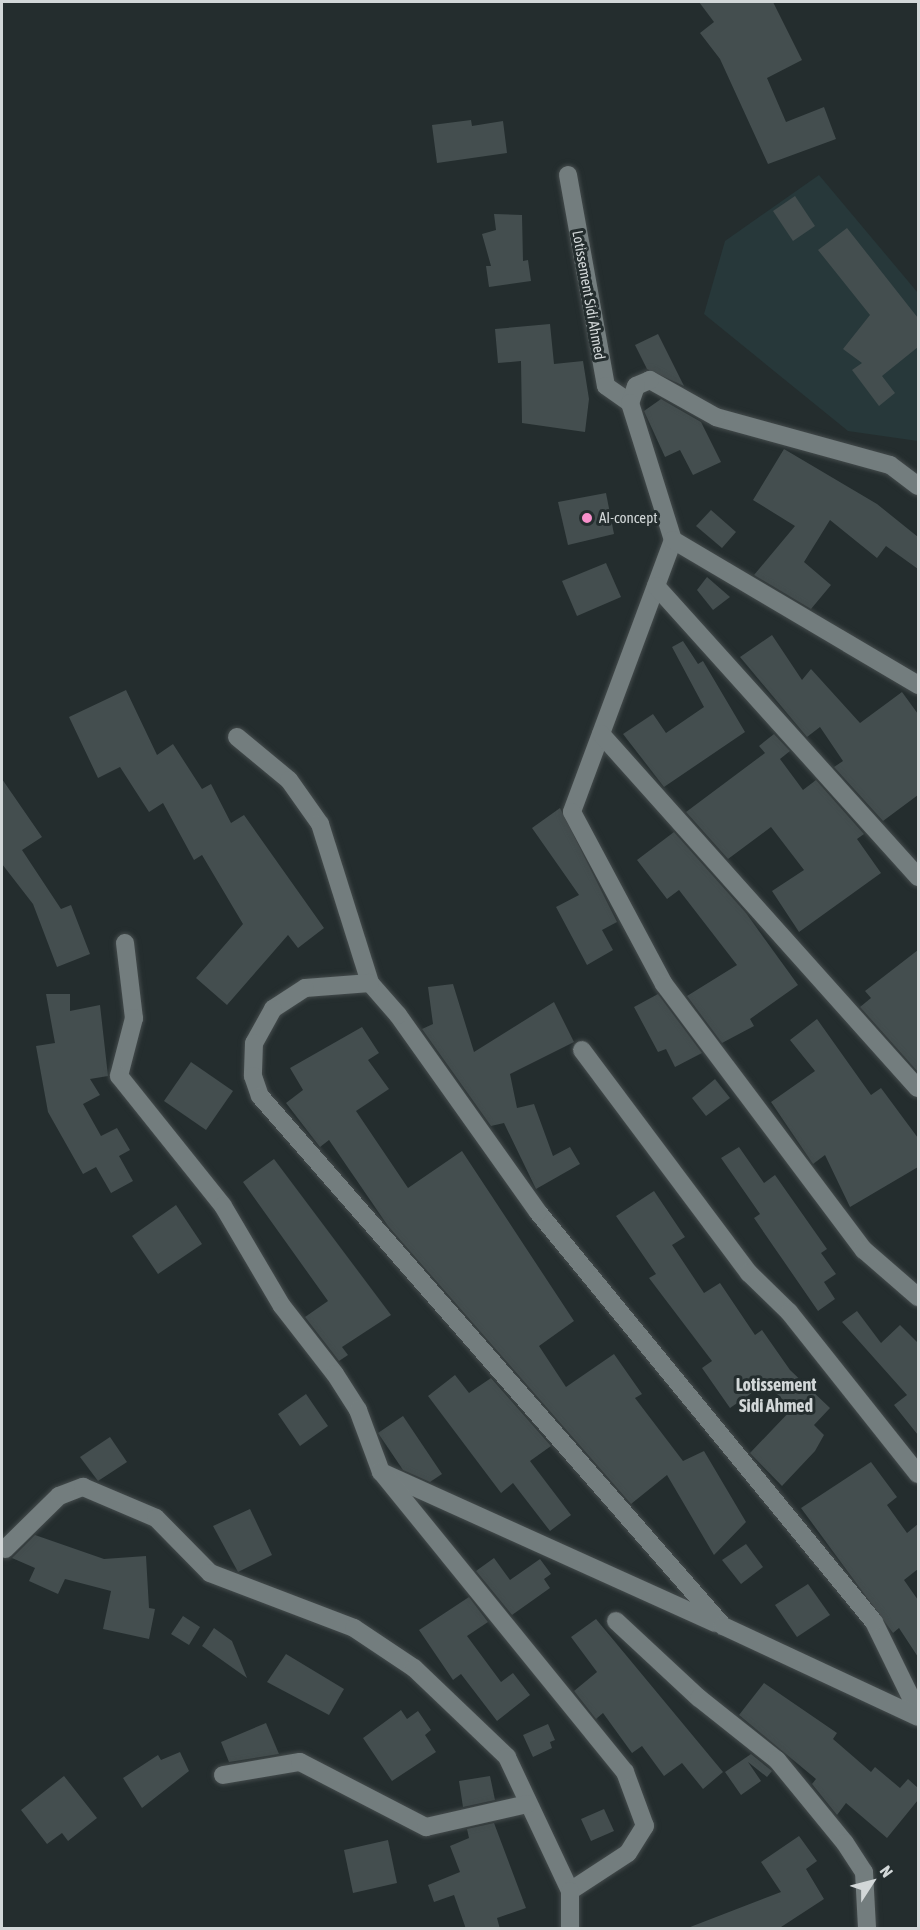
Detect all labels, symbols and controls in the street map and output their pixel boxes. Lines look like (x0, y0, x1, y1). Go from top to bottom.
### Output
street label: Lotissement Sidi Ahmed (569, 229, 609, 361)
place label: AI-concept (599, 509, 658, 527)
marker: AI-concept (580, 511, 594, 525)
district label: Lotissement Sidi Ahmed (736, 1375, 816, 1418)
north arrow (842, 1852, 902, 1912)
text: N (876, 1862, 897, 1881)

